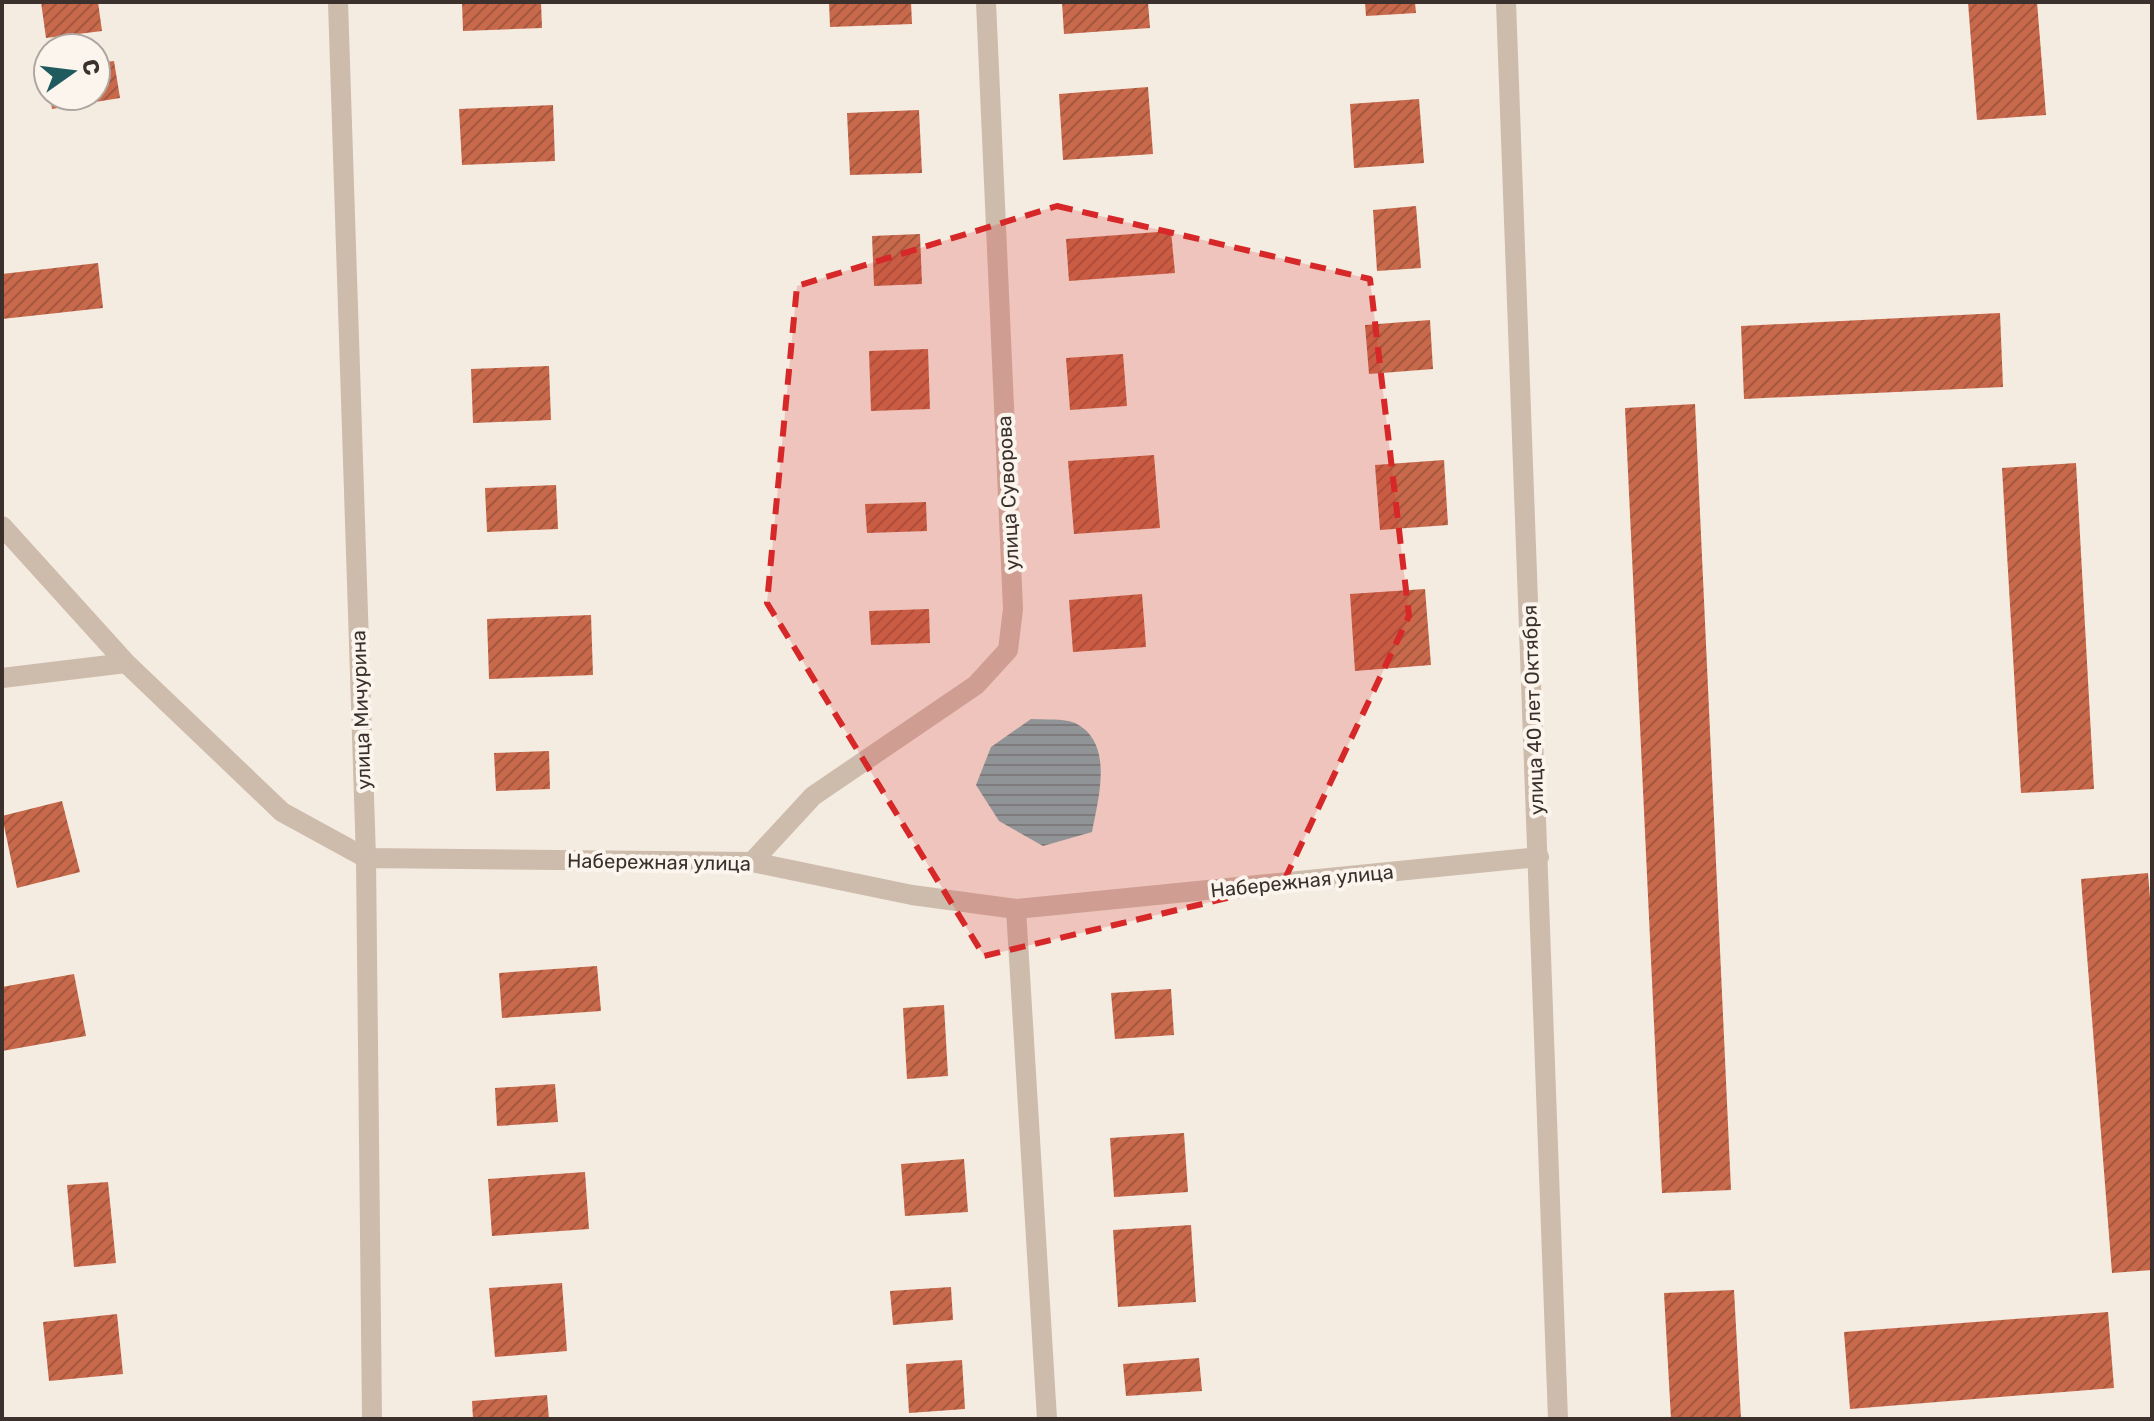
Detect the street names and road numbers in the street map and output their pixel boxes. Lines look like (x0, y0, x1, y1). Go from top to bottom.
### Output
street label: улица Суворова (992, 415, 1024, 571)
street label: улица 40 лет Октября (1517, 605, 1549, 815)
street label: улица Мичурина (346, 630, 376, 790)
street label: Набережная улица (567, 848, 751, 876)
street label: Набережная улица (1209, 859, 1395, 903)

